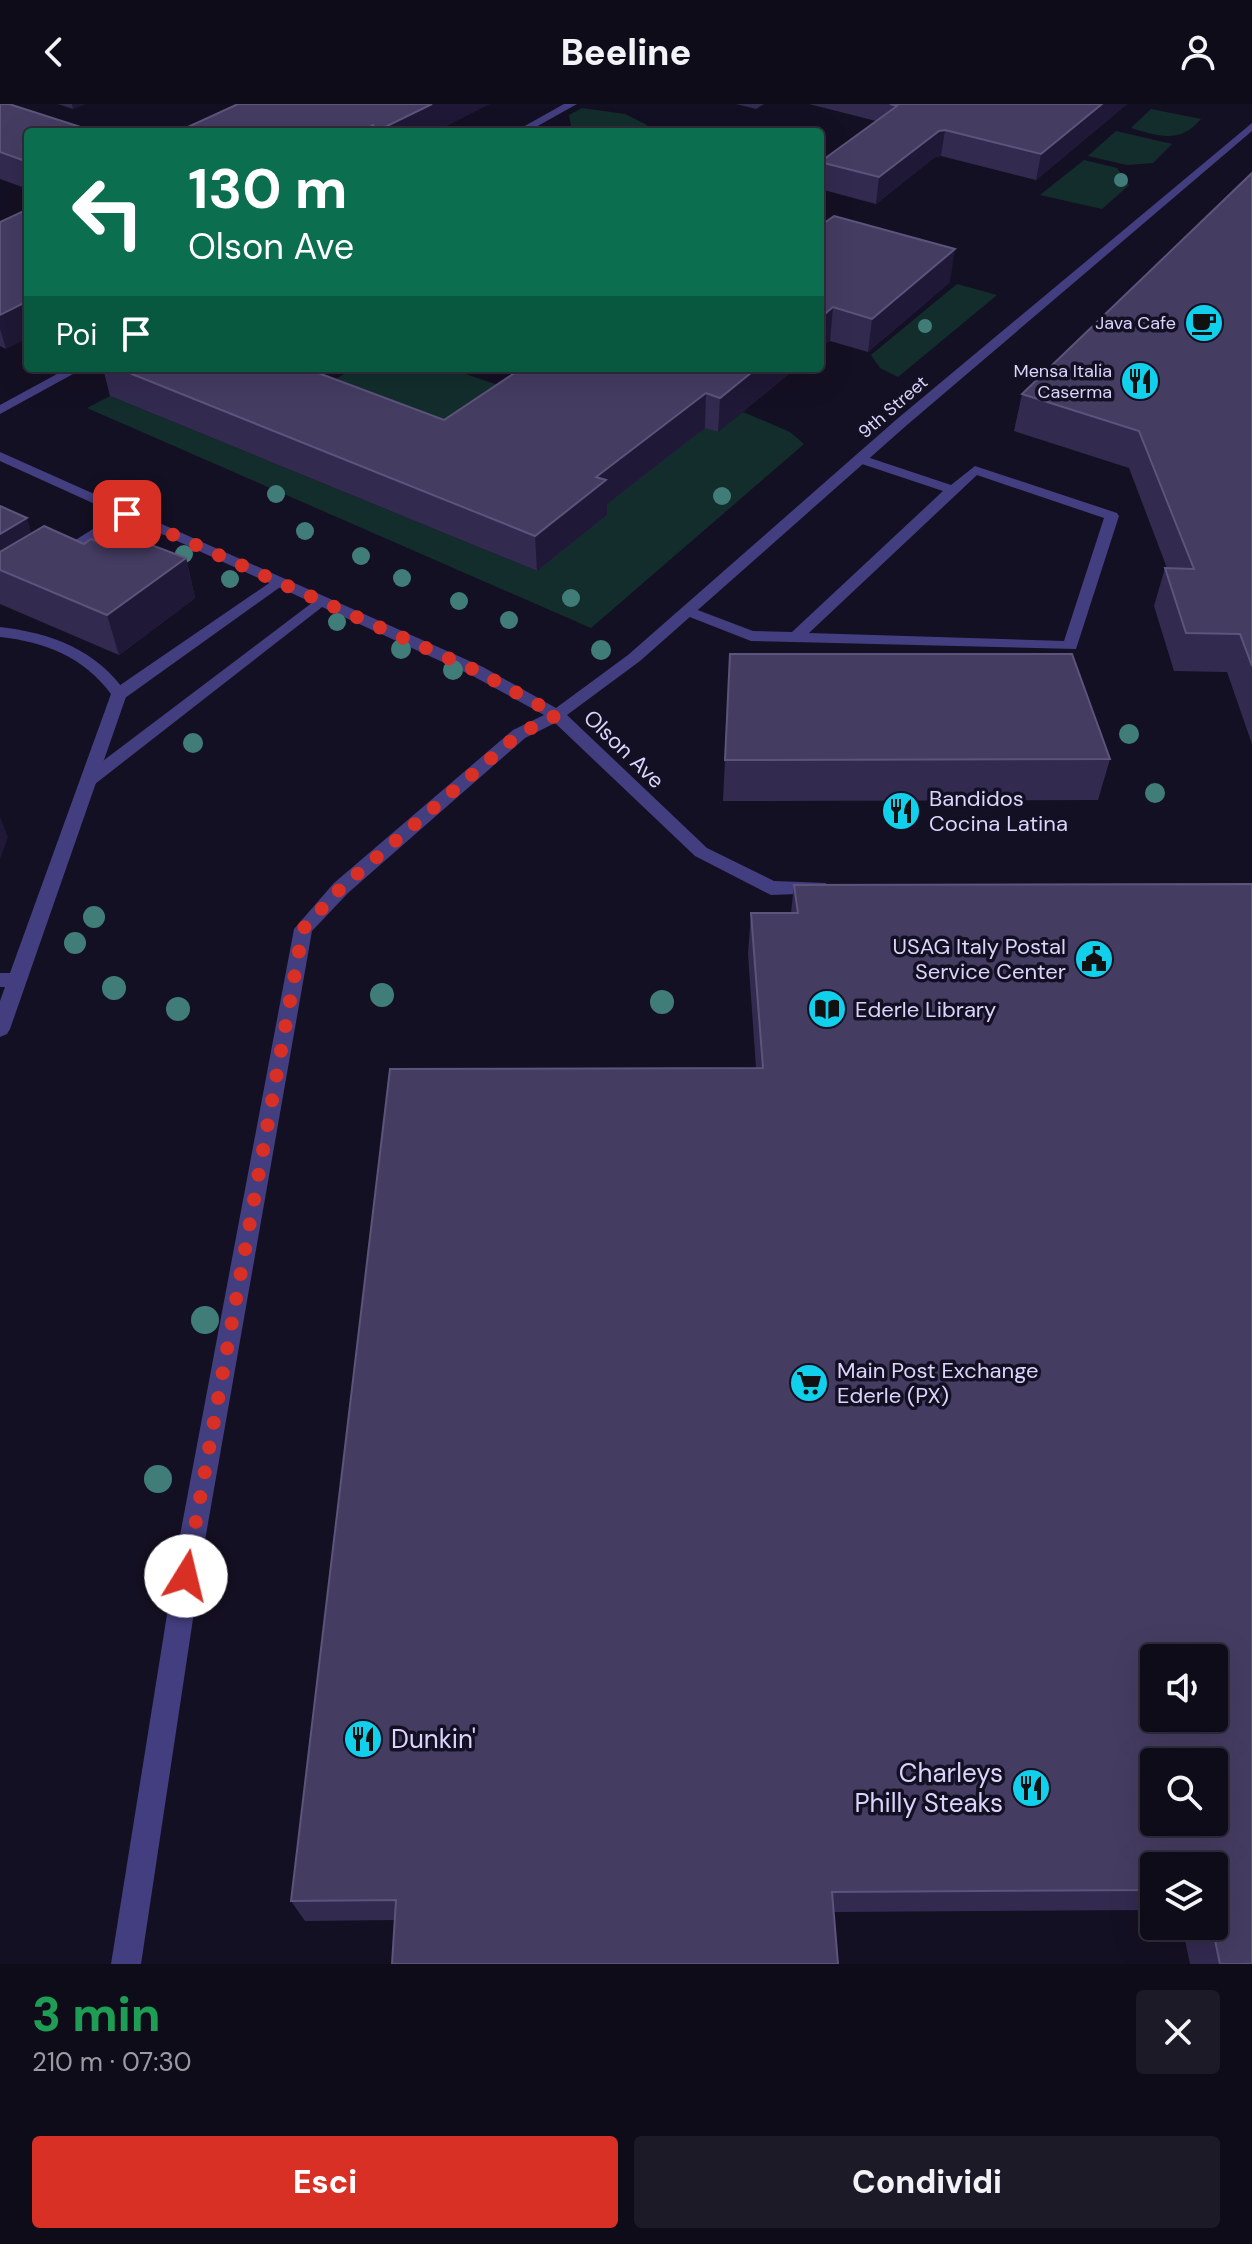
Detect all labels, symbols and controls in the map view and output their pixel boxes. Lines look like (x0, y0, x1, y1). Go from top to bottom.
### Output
text: Beeline (561, 29, 691, 76)
icon: back (32, 30, 76, 74)
icon: person (1176, 30, 1220, 74)
text: 130 m (188, 152, 347, 225)
icon: left (56, 160, 160, 264)
text: Olson Ave (188, 223, 354, 270)
cafe icon: Java Cafe (1183, 302, 1225, 344)
place label: Java Cafe (1095, 311, 1176, 335)
icon: arrive (114, 312, 158, 356)
text: Poi (56, 315, 98, 354)
place label: Mensa Italia Caserma (1014, 359, 1112, 404)
restaurant icon: Mensa Italia Caserma (1119, 360, 1161, 402)
street label: 9th Street (853, 370, 933, 444)
pin (93, 480, 161, 548)
icon: arrive (105, 492, 149, 536)
street label: Olson Ave (577, 703, 671, 795)
place label: Bandidos Cocina Latina (929, 784, 1068, 838)
restaurant icon: Bandidos Cocina Latina (880, 790, 922, 832)
place label: USAG Italy Postal Service Center (893, 932, 1066, 986)
public building icon: USAG Italy Postal Service Center (1073, 938, 1115, 980)
library icon: Ederle Library (806, 988, 848, 1030)
place label: Ederle Library (855, 995, 996, 1024)
place label: Main Post Exchange Ederle (PX) (837, 1356, 1038, 1410)
supermarket icon: Main Post Exchange Ederle (PX) (788, 1362, 830, 1404)
position arrow (144, 1534, 228, 1618)
map controls (1140, 1644, 1228, 1940)
button: sound (1140, 1644, 1228, 1732)
restaurant icon: Dunkin' (342, 1718, 384, 1760)
place label: Dunkin' (391, 1722, 476, 1756)
button: search (1140, 1748, 1228, 1836)
place label: Charleys Philly Steaks (855, 1756, 1003, 1820)
restaurant icon: Charleys Philly Steaks (1010, 1767, 1052, 1809)
button: layers (1140, 1852, 1228, 1940)
text: 3 min (32, 1983, 161, 2046)
button: close (1136, 1990, 1220, 2074)
text: 210 m · 07:30 (32, 2045, 192, 2079)
button: Esci (32, 2136, 618, 2228)
button: Condividi (634, 2136, 1220, 2228)

